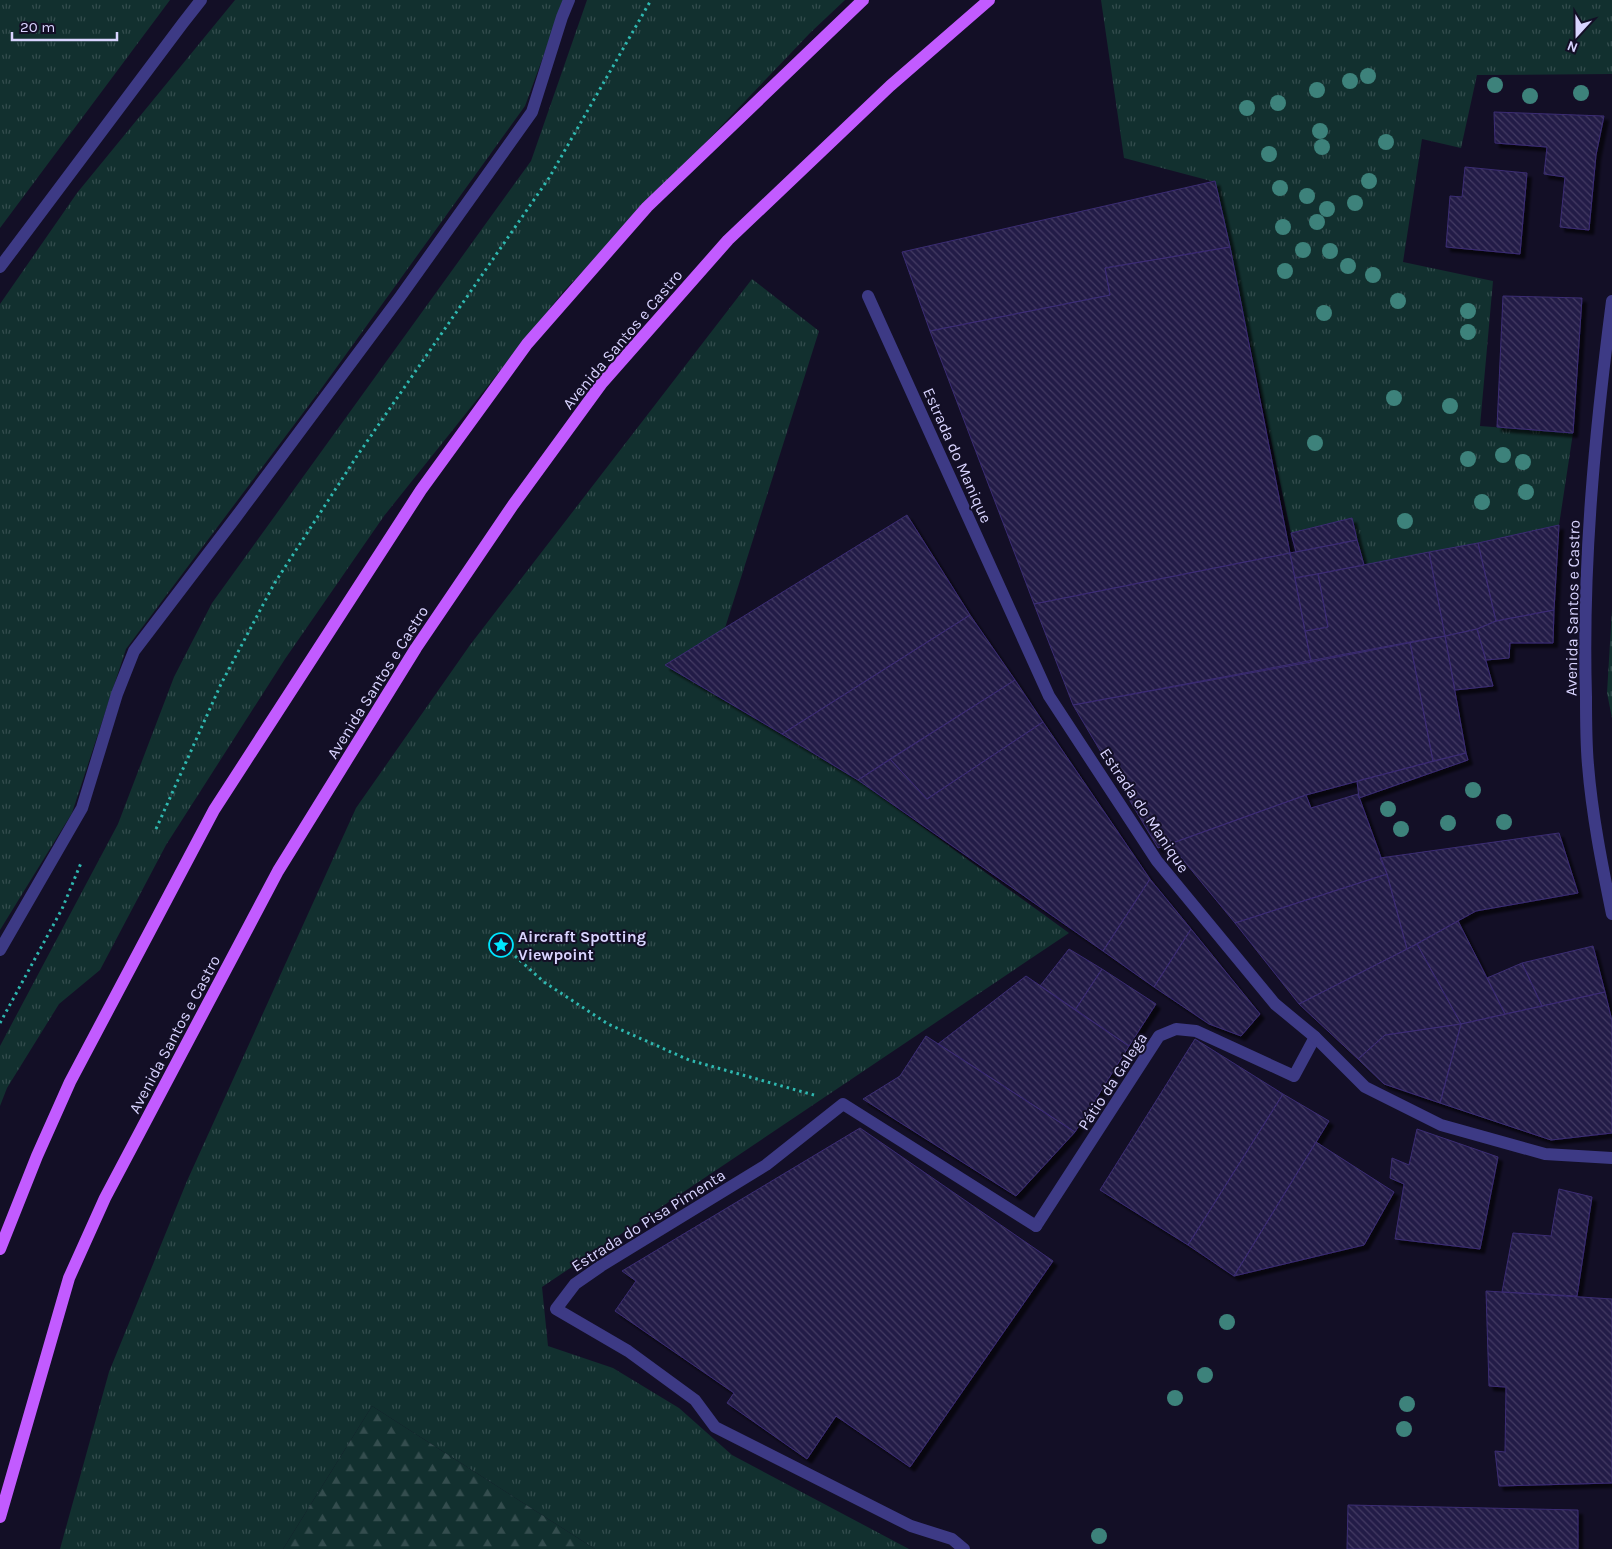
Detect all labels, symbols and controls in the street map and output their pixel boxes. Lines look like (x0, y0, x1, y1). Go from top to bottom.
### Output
scale bar (12, 10, 118, 42)
north arrow (1552, 10, 1602, 60)
text: 20 m (20, 18, 55, 36)
text: N (1565, 37, 1580, 56)
street label: Avenida Santos e Castro (558, 266, 686, 413)
street label: Estrada do Manique (919, 385, 996, 526)
street label: Avenida Santos e Castro (1561, 520, 1584, 696)
street label: Avenida Santos e Castro (323, 602, 432, 762)
street label: Estrada do Manique (1096, 744, 1193, 876)
place label: Aircraft Spotting Viewpoint (518, 927, 646, 964)
place icon: Aircraft Spotting Viewpoint (488, 932, 514, 958)
street label: Avenida Santos e Castro (125, 952, 224, 1117)
street label: Pátio da Galega (1074, 1029, 1151, 1134)
street label: Estrada do Pisa Pimenta (568, 1165, 729, 1276)

